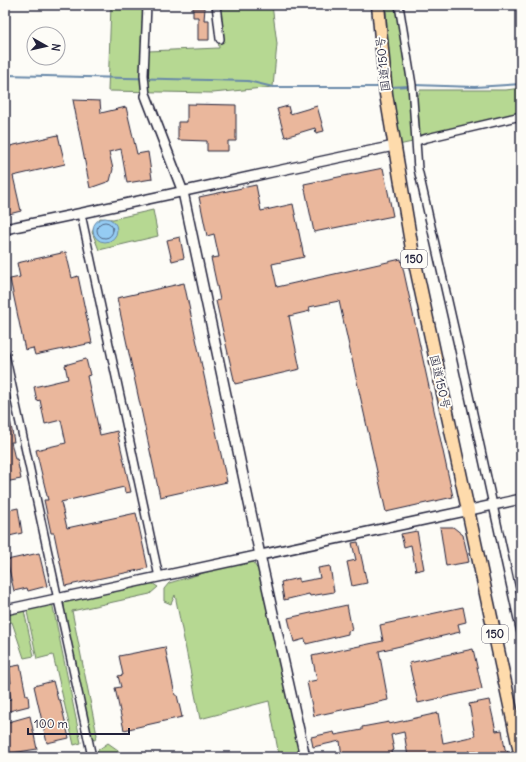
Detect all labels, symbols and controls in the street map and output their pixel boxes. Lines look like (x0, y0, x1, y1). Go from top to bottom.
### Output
north arrow (26, 26, 66, 66)
street label: 国道150号 (372, 36, 393, 92)
text: N (48, 43, 63, 52)
road number: 150 (401, 250, 427, 268)
street label: 国道150号 (427, 353, 454, 411)
road number: 150 (482, 625, 508, 643)
scale bar (28, 710, 129, 736)
text: 100 m (34, 716, 68, 731)

